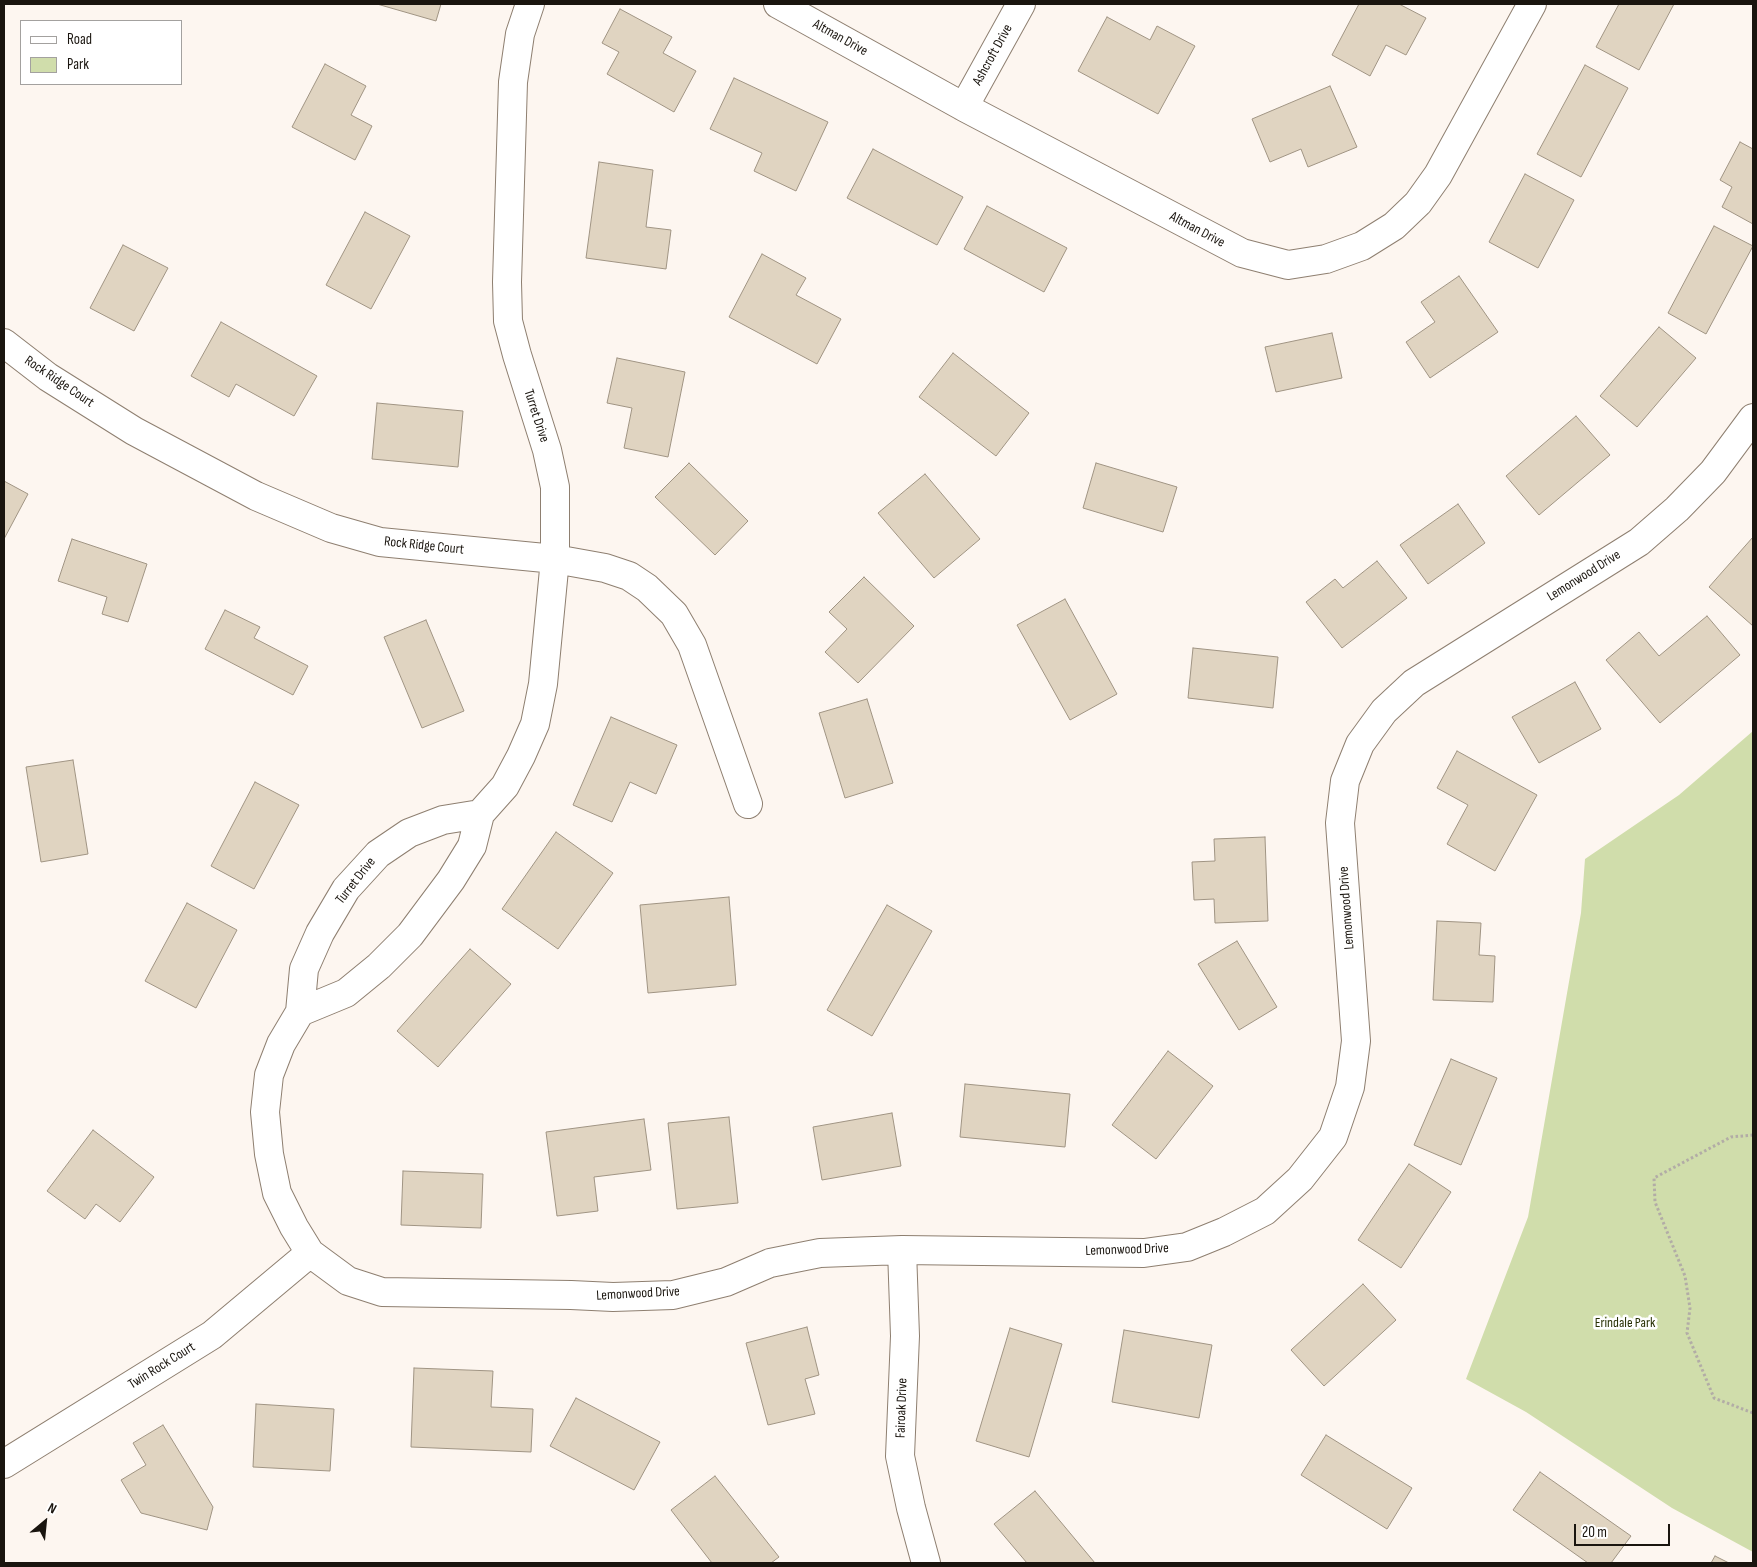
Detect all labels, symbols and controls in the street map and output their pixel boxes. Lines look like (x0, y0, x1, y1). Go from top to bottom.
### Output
street label: Altman Drive (810, 16, 870, 60)
legend (20, 20, 182, 85)
street label: Ashcroft Drive (969, 22, 1017, 88)
text: Road (67, 30, 92, 49)
text: Park (67, 55, 89, 74)
street label: Altman Drive (1167, 208, 1227, 252)
street label: Rock Ridge Court (21, 353, 97, 411)
street label: Turret Drive (520, 387, 552, 445)
street label: Rock Ridge Court (383, 533, 465, 559)
street label: Lemonwood Drive (1544, 547, 1624, 605)
street label: Turret Drive (332, 854, 380, 908)
street label: Lemonwood Drive (1336, 866, 1358, 950)
street label: Lemonwood Drive (1085, 1240, 1169, 1260)
street label: Lemonwood Drive (596, 1283, 680, 1305)
park label: Erindale Park (1595, 1315, 1655, 1331)
street label: Twin Rock Court (125, 1339, 199, 1393)
street label: Fairoak Drive (893, 1378, 911, 1438)
north arrow (20, 1497, 70, 1547)
text: N (45, 1499, 60, 1518)
scale bar (1577, 1514, 1673, 1546)
text: 20 m (1582, 1523, 1607, 1542)

